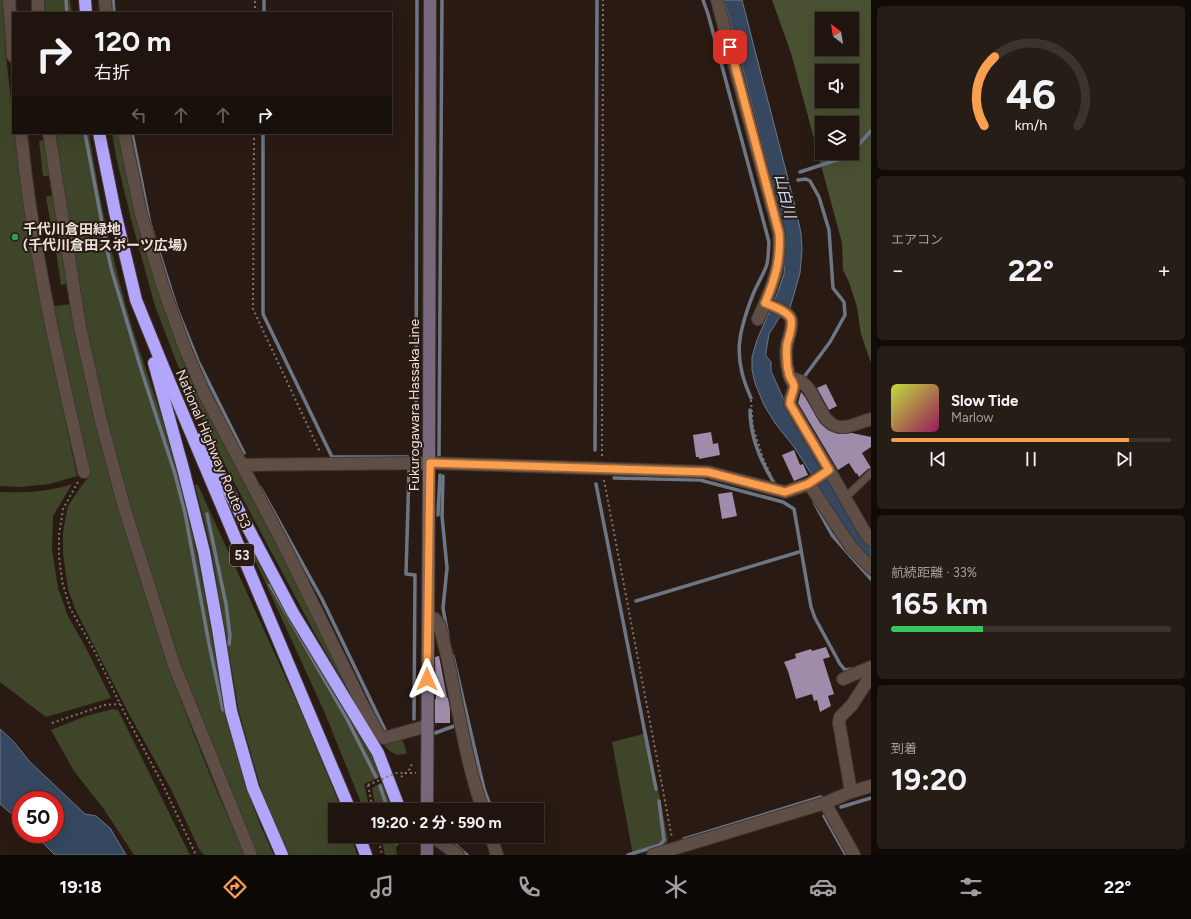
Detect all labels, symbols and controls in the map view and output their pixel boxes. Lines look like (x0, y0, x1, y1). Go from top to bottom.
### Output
north arrow (815, 12, 859, 56)
map controls (815, 12, 859, 160)
text: 120 m (94, 24, 171, 58)
icon: right (28, 28, 80, 80)
pin (713, 30, 747, 64)
icon: arrive (719, 36, 741, 58)
text: 右折 (94, 62, 130, 84)
button: sound (815, 64, 859, 108)
text: 46 (1006, 69, 1056, 119)
icon: left (128, 104, 150, 126)
icon: ahead (170, 104, 192, 126)
icon: ahead (212, 104, 234, 126)
icon: right (254, 104, 276, 126)
text: km/h (1015, 115, 1047, 133)
button: layers (815, 116, 859, 160)
water label: 山白川 (771, 172, 800, 222)
place label: 千代川倉田緑地 (千代川倉田スポーツ広場) (23, 221, 187, 254)
marker: 千代川倉田緑地 (千代川倉田スポーツ広場) (10, 232, 20, 242)
text: エアコン (891, 232, 943, 247)
text: 22° (1008, 252, 1054, 289)
text: − (891, 257, 905, 284)
text: + (1157, 257, 1171, 284)
street label: Fukurogawara Hassaka Line (406, 318, 423, 491)
street label: National Highway Route 53 (172, 367, 254, 531)
text: Slow Tide (951, 392, 1018, 410)
text: Marlow (951, 410, 993, 425)
icon: previous (927, 448, 949, 470)
icon: pause (1020, 448, 1042, 470)
icon: next (1113, 448, 1135, 470)
road number: 53 (230, 544, 254, 566)
text: 航続距離 · 33% (891, 565, 977, 580)
text: 165 km (891, 585, 988, 622)
position arrow (406, 658, 448, 700)
text: 到着 (891, 741, 917, 756)
text: 19:20 (891, 761, 967, 798)
speed limit sign: 50 (12, 791, 64, 843)
text: 19:20 · 2 分 · 590 m (370, 814, 502, 832)
icon: directions (221, 873, 249, 901)
icon: music (368, 873, 396, 901)
icon: phone (515, 873, 543, 901)
icon: climate (662, 873, 690, 901)
icon: car (809, 873, 837, 901)
icon: filters (957, 873, 985, 901)
text: 19:18 (60, 876, 102, 898)
text: 22° (1104, 876, 1131, 898)

